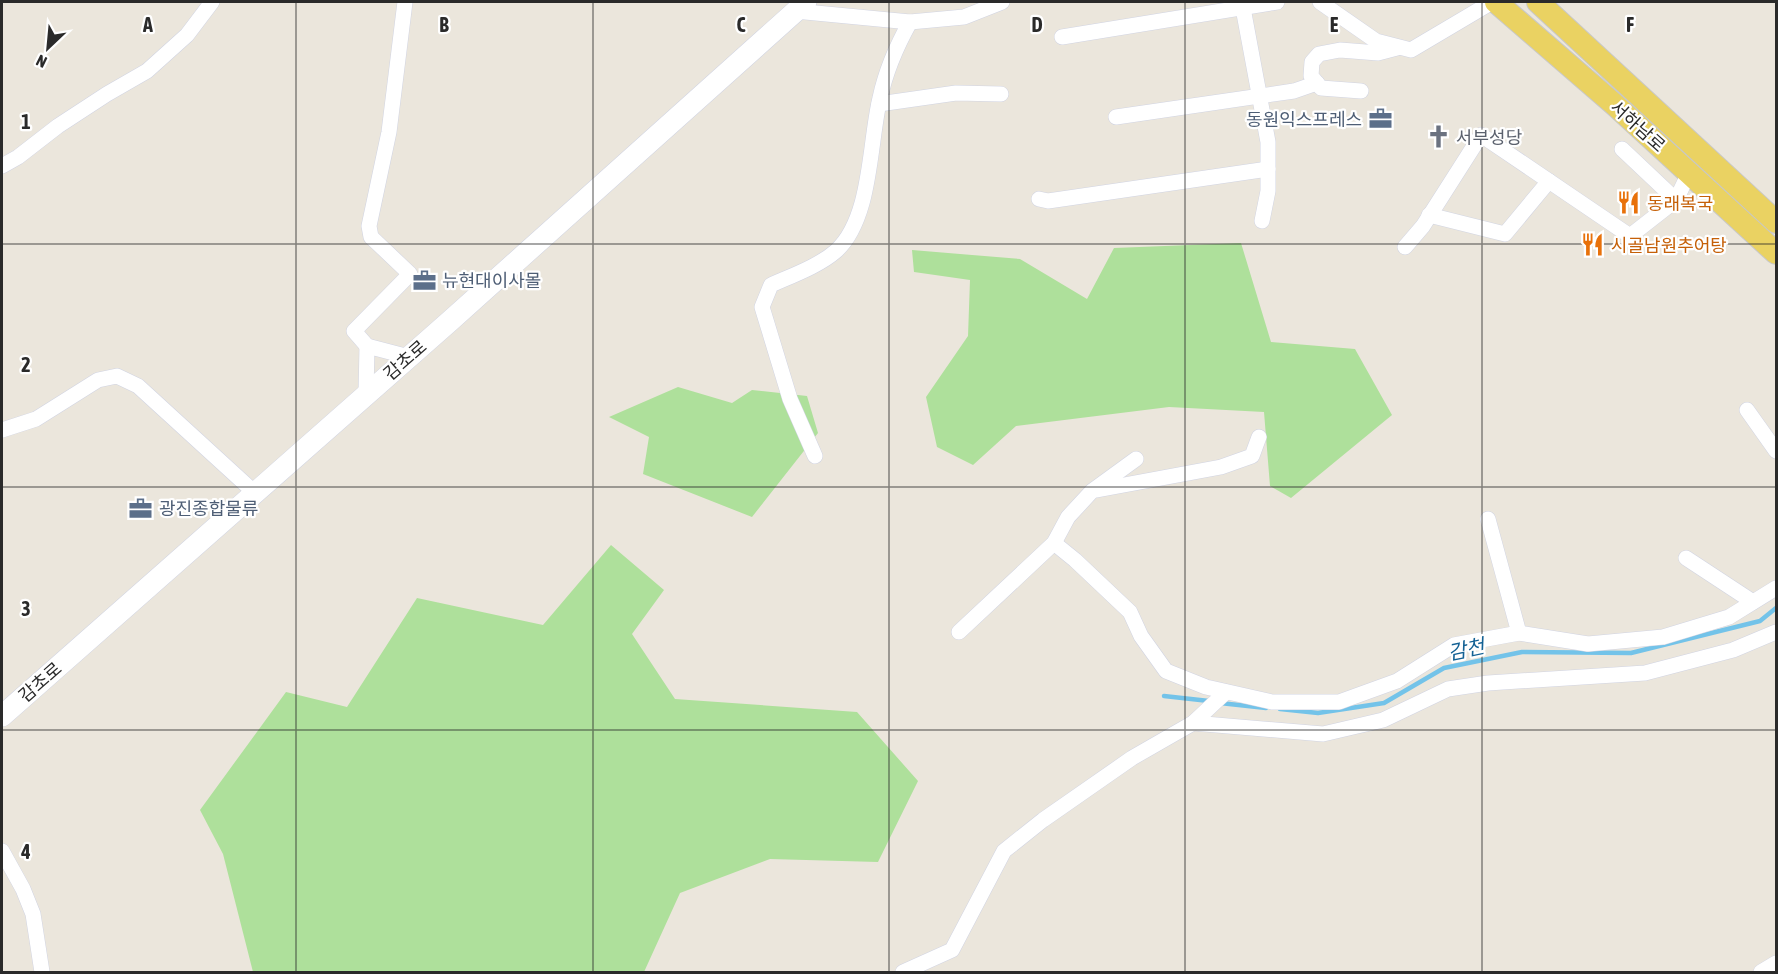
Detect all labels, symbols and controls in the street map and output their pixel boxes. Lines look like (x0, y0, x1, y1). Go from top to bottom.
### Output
text: A (142, 13, 153, 36)
text: B (439, 13, 449, 36)
text: C (737, 13, 746, 36)
text: D (1031, 13, 1043, 36)
text: E (1330, 13, 1339, 36)
text: F (1626, 13, 1634, 36)
north arrow (18, 18, 78, 78)
text: N (33, 51, 50, 72)
street label: 서하남로 (1606, 96, 1670, 156)
office icon: 동원익스프레스 (1367, 106, 1393, 132)
place label: 동원익스프레스 (1246, 109, 1362, 130)
text: 1 (21, 110, 31, 133)
church icon: 서부성당 (1425, 124, 1451, 150)
place label: 서부성당 (1456, 127, 1522, 148)
restaurant icon: 동래복국 (1616, 190, 1642, 216)
place label: 동래복국 (1647, 193, 1713, 214)
restaurant icon: 시골남원추어탕 (1580, 232, 1606, 258)
place label: 시골남원추어탕 (1611, 235, 1727, 256)
office icon: 뉴현대이사몰 (411, 267, 437, 293)
place label: 뉴현대이사몰 (442, 270, 541, 291)
street label: 감초로 (379, 336, 431, 384)
text: 2 (21, 353, 31, 376)
office icon: 광진종합물류 (128, 495, 154, 521)
place label: 광진종합물류 (159, 498, 258, 519)
text: 3 (21, 597, 31, 620)
water label: 감천 (1446, 633, 1489, 664)
street label: 감초로 (14, 658, 66, 706)
text: 4 (20, 840, 31, 863)

